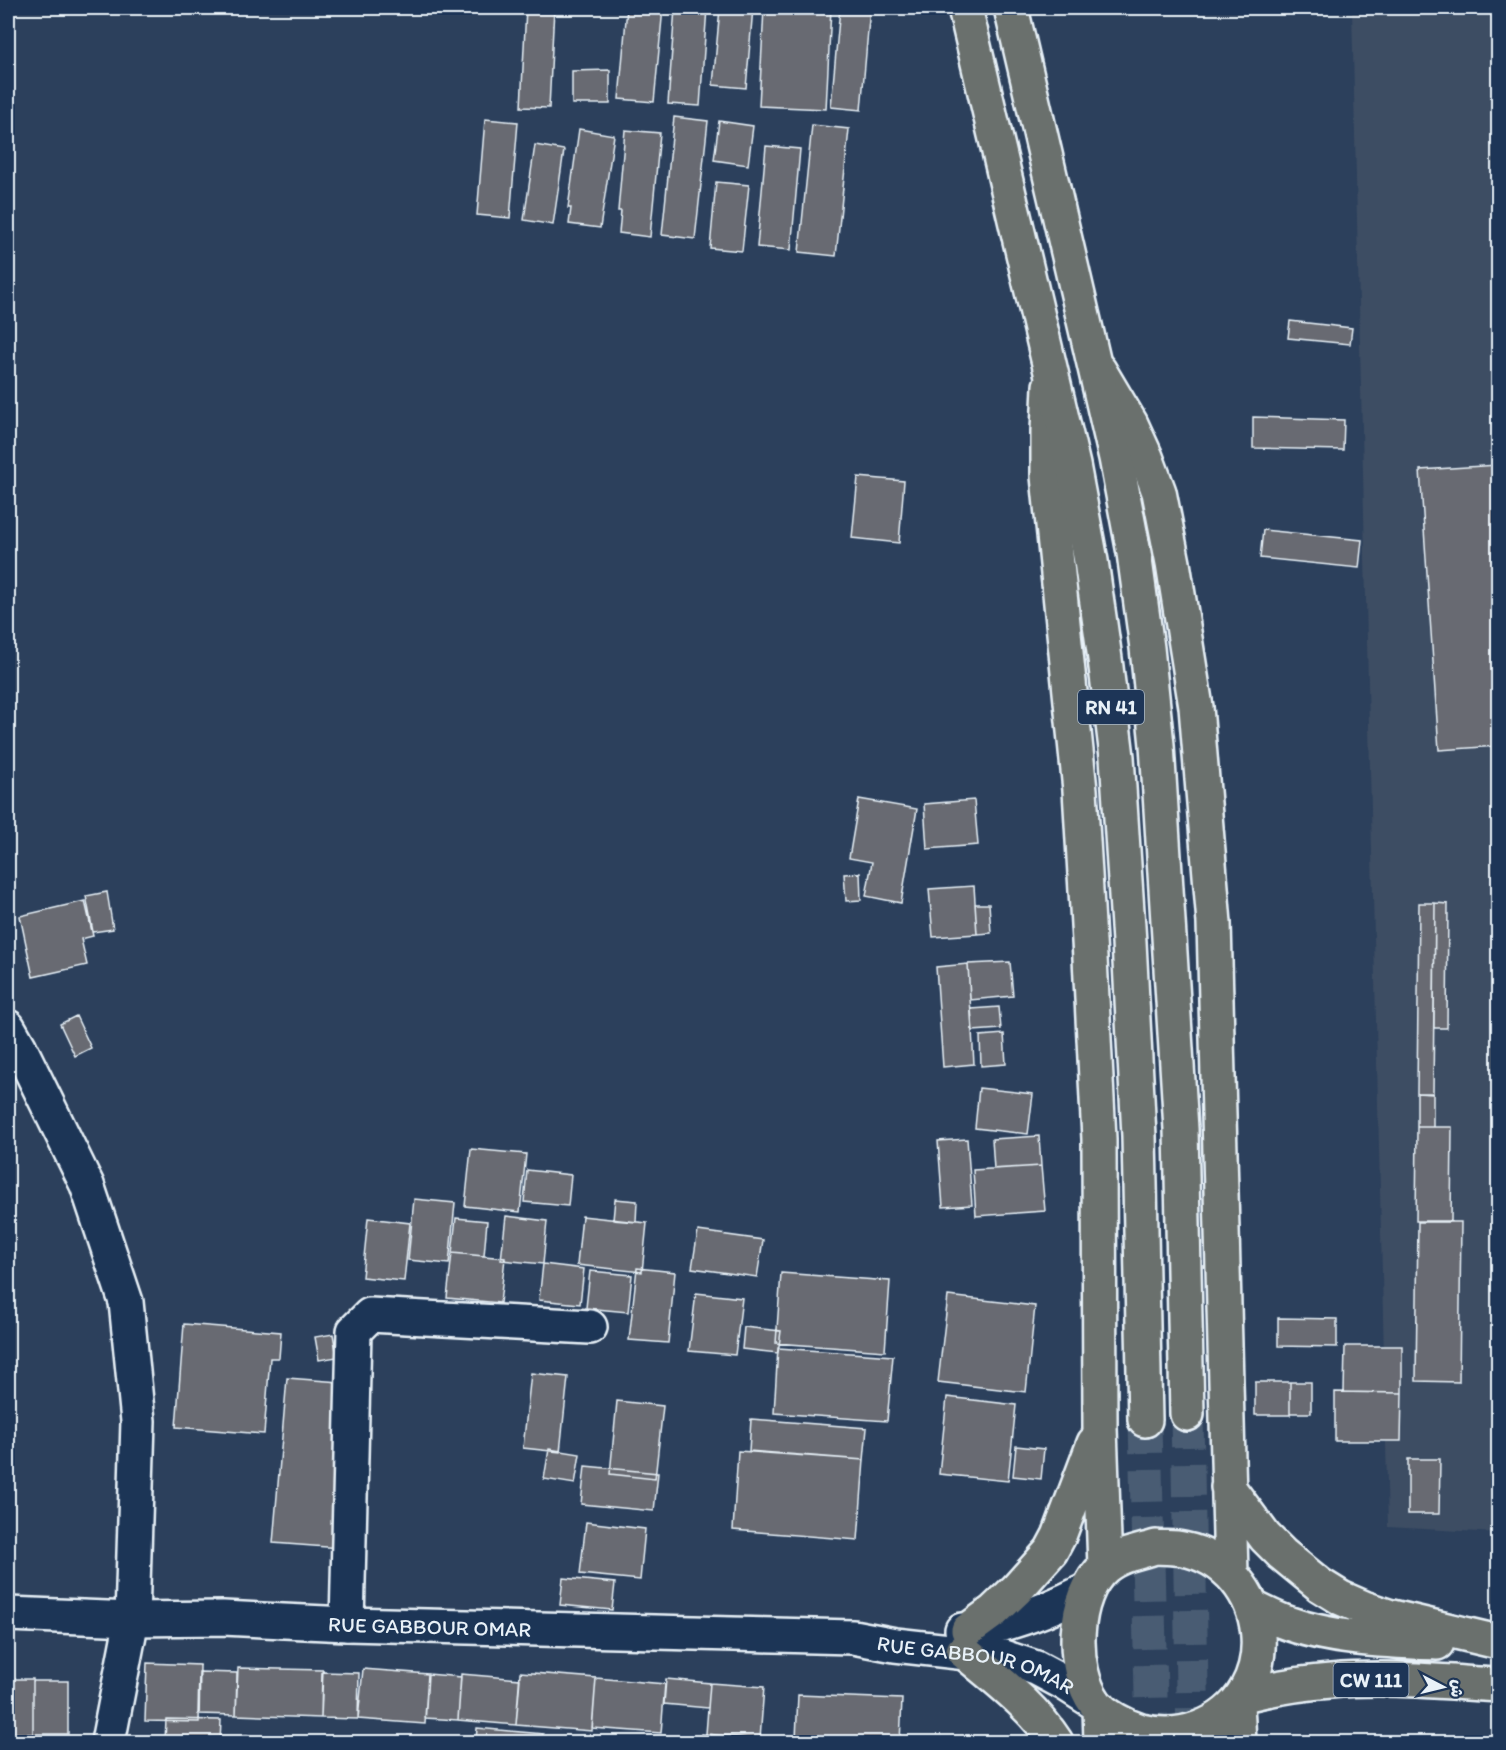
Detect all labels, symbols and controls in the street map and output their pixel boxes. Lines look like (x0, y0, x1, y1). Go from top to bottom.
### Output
road number: RN 41 (1078, 690, 1144, 724)
street label: RUE GABBOUR OMAR (328, 1611, 532, 1641)
street label: RUE GABBOUR OMAR (875, 1629, 1079, 1699)
north arrow (1413, 1657, 1473, 1717)
road number: CW 111 (1334, 1663, 1408, 1697)
text: ش (1447, 1679, 1468, 1699)

